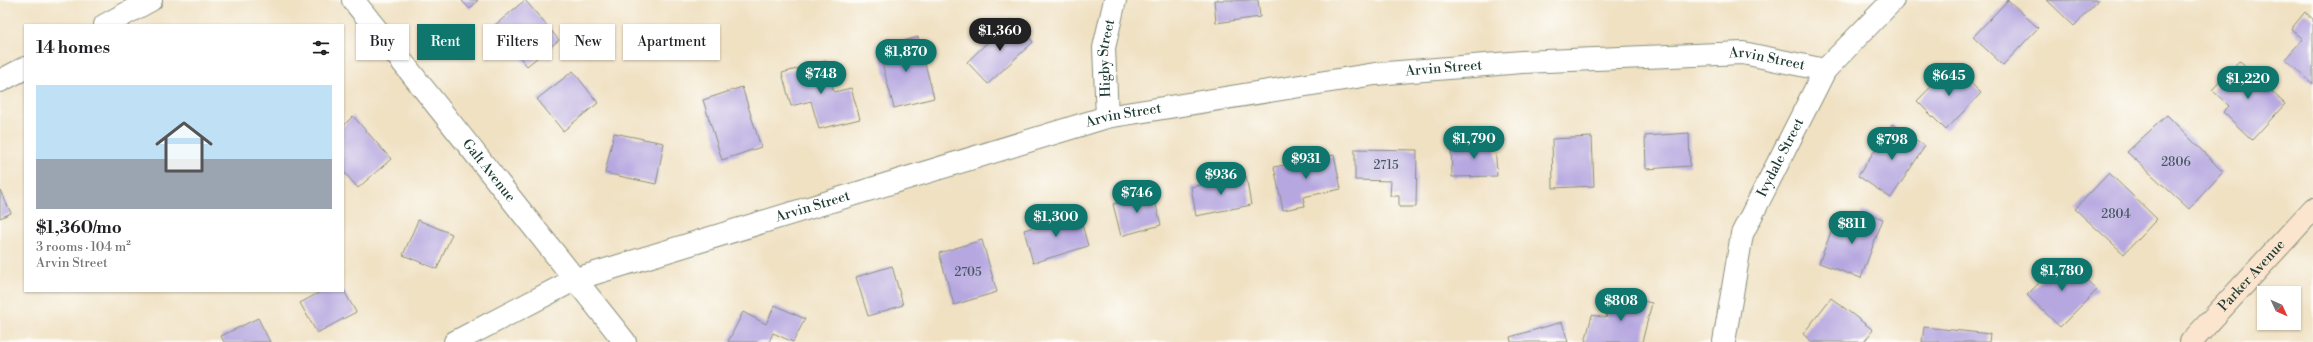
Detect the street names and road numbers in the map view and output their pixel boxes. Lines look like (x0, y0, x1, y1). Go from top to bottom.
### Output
street label: Higby Street (1095, 17, 1119, 98)
street label: Arvin Street (1727, 44, 1806, 75)
street label: Arvin Street (1404, 56, 1483, 81)
street label: Arvin Street (1082, 99, 1163, 132)
street label: Ivydale Street (1753, 115, 1808, 200)
street label: Galt Avenue (458, 135, 519, 206)
street label: Arvin Street (772, 187, 852, 227)
street label: Parker Avenue (2214, 236, 2289, 315)

